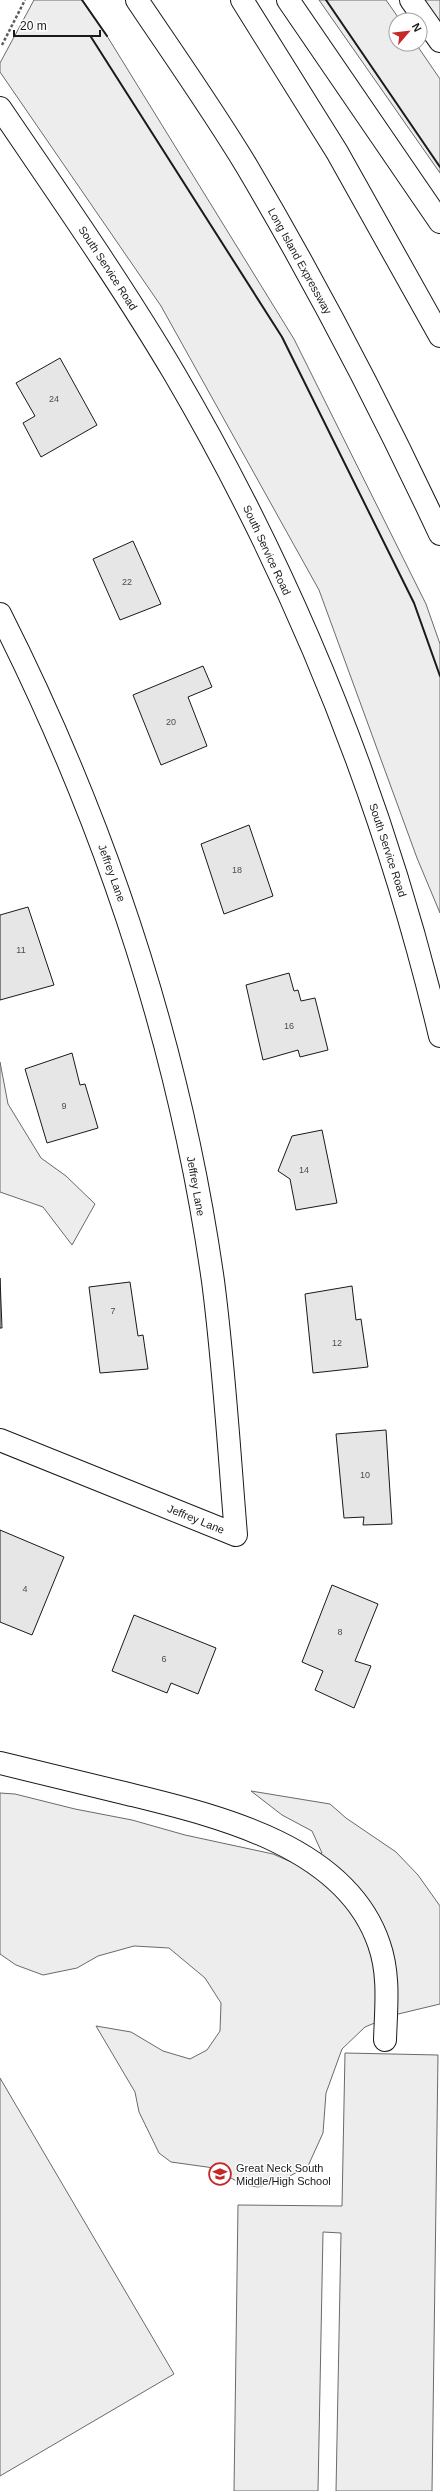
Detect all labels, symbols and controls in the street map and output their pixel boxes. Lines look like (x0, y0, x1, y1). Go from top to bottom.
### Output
scale bar (14, 12, 100, 38)
north arrow (388, 12, 428, 52)
text: 20 m (20, 19, 47, 33)
text: N (410, 21, 424, 34)
street label: Long Island Expressway (266, 206, 334, 316)
street label: South Service Road (76, 224, 140, 312)
house number: 24 (49, 394, 59, 404)
street label: South Service Road (241, 503, 293, 597)
house number: 22 (122, 577, 132, 587)
house number: 20 (166, 717, 176, 727)
street label: South Service Road (367, 802, 409, 898)
street label: Jeffrey Lane (96, 843, 128, 903)
house number: 18 (232, 865, 242, 875)
house number: 11 (16, 945, 26, 955)
house number: 16 (284, 1021, 294, 1031)
house number: 9 (61, 1101, 67, 1111)
street label: Jeffrey Lane (185, 1155, 207, 1217)
house number: 14 (299, 1165, 309, 1175)
house number: 7 (110, 1306, 116, 1316)
house number: 12 (332, 1338, 342, 1348)
house number: 10 (360, 1470, 370, 1480)
street label: Jeffrey Lane (166, 1502, 226, 1536)
house number: 4 (22, 1584, 28, 1594)
house number: 8 (337, 1627, 343, 1637)
house number: 6 (161, 1654, 167, 1664)
school or university icon: Great Neck South Middle/High School (207, 2161, 233, 2187)
place label: Great Neck South Middle/High School (236, 2162, 331, 2187)

